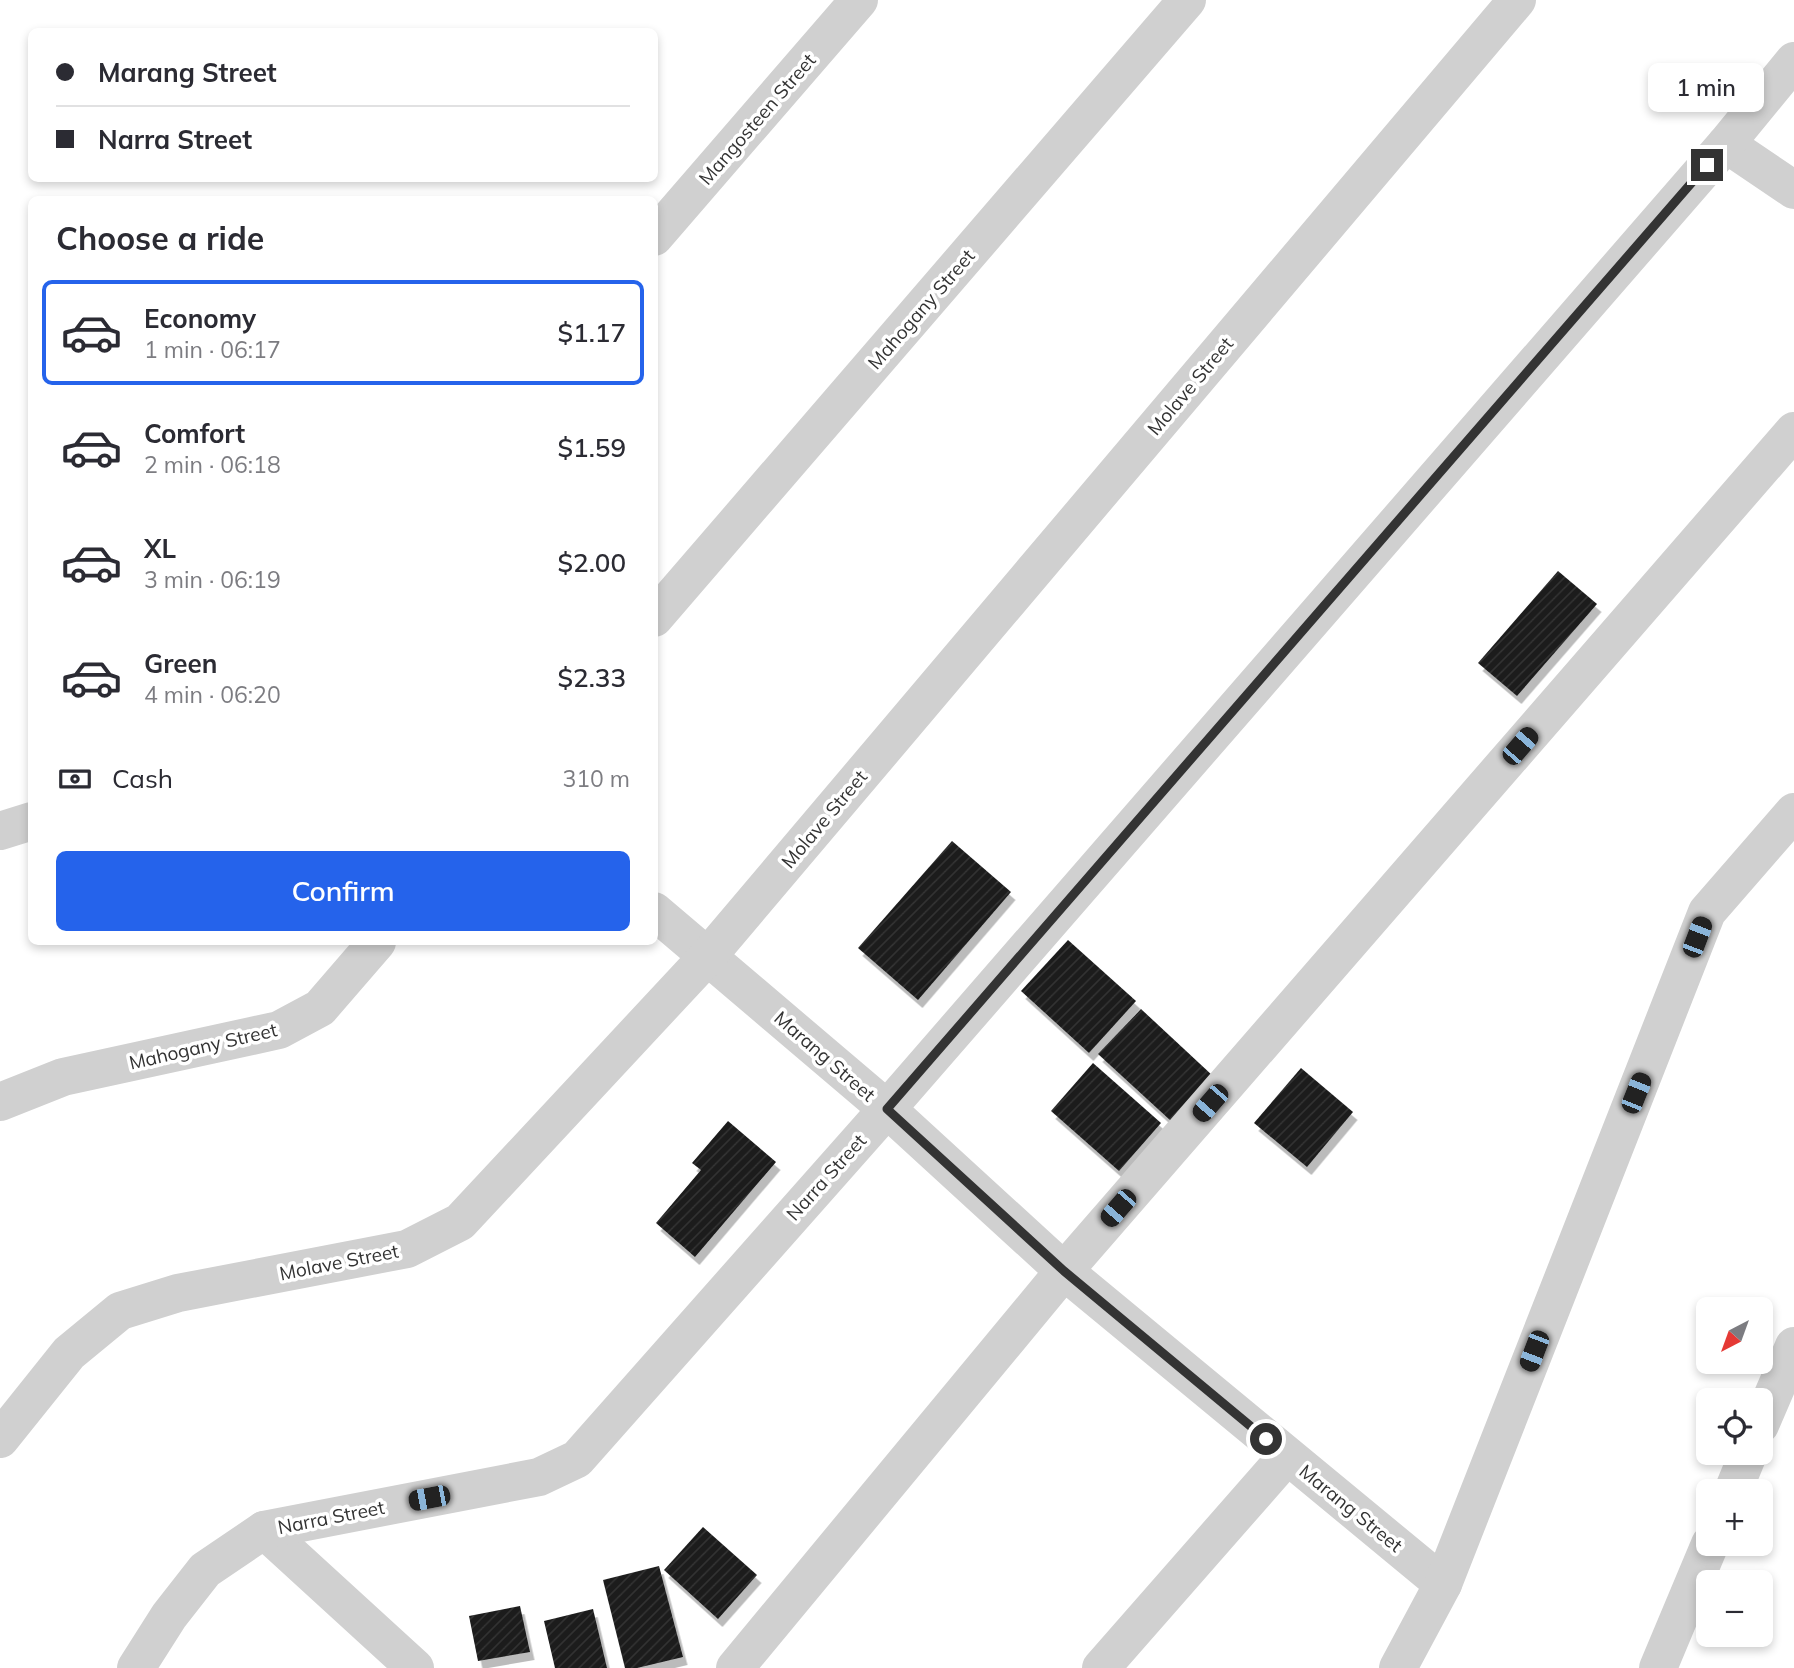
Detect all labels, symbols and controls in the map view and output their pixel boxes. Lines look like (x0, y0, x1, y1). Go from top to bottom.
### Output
street label: Mangosteen Street (693, 48, 821, 190)
text: Marang Street (98, 56, 277, 89)
callout: 1 min (1649, 64, 1765, 113)
text: 1 min (1676, 73, 1736, 102)
text: Narra Street (98, 123, 252, 156)
route end (1691, 149, 1723, 181)
text: Choose a ride (56, 218, 264, 258)
street label: Mahogany Street (862, 244, 980, 374)
icon: car (60, 301, 123, 364)
text: Economy (144, 302, 256, 335)
text: $1.17 (557, 316, 626, 349)
street label: Molave Street (1142, 332, 1238, 440)
text: 1 min · 06:17 (144, 335, 281, 364)
icon: car (60, 416, 123, 479)
text: Comfort (144, 417, 245, 450)
text: $1.59 (557, 431, 626, 464)
text: 2 min · 06:18 (144, 450, 281, 479)
icon: car (60, 531, 123, 594)
text: XL (144, 532, 176, 565)
text: $2.00 (557, 546, 626, 579)
text: 3 min · 06:19 (144, 565, 281, 594)
icon: car (60, 646, 123, 709)
text: Green (144, 647, 217, 680)
text: $2.33 (557, 661, 626, 694)
text: 4 min · 06:20 (144, 680, 281, 709)
car (1499, 723, 1542, 769)
icon: cash (56, 760, 94, 798)
text: Cash (112, 762, 173, 795)
text: 310 m (562, 764, 630, 793)
street label: Molave Street (776, 765, 872, 873)
button: Confirm (56, 851, 630, 931)
car (1680, 914, 1715, 960)
street label: Marang Street (770, 1006, 881, 1107)
street label: Mahogany Street (127, 1017, 280, 1075)
car (1619, 1070, 1654, 1116)
car (1189, 1080, 1232, 1126)
street label: Narra Street (781, 1129, 871, 1225)
car (1097, 1185, 1140, 1231)
street label: Molave Street (277, 1239, 401, 1285)
north arrow (1696, 1297, 1773, 1374)
map controls (1696, 1297, 1773, 1647)
car (1517, 1328, 1552, 1374)
button: locate (1696, 1388, 1773, 1465)
route start (1250, 1423, 1282, 1455)
street label: Marang Street (1294, 1459, 1408, 1557)
button: + (1696, 1479, 1773, 1556)
car (407, 1484, 452, 1512)
street label: Narra Street (276, 1495, 387, 1539)
button: − (1696, 1570, 1773, 1647)

